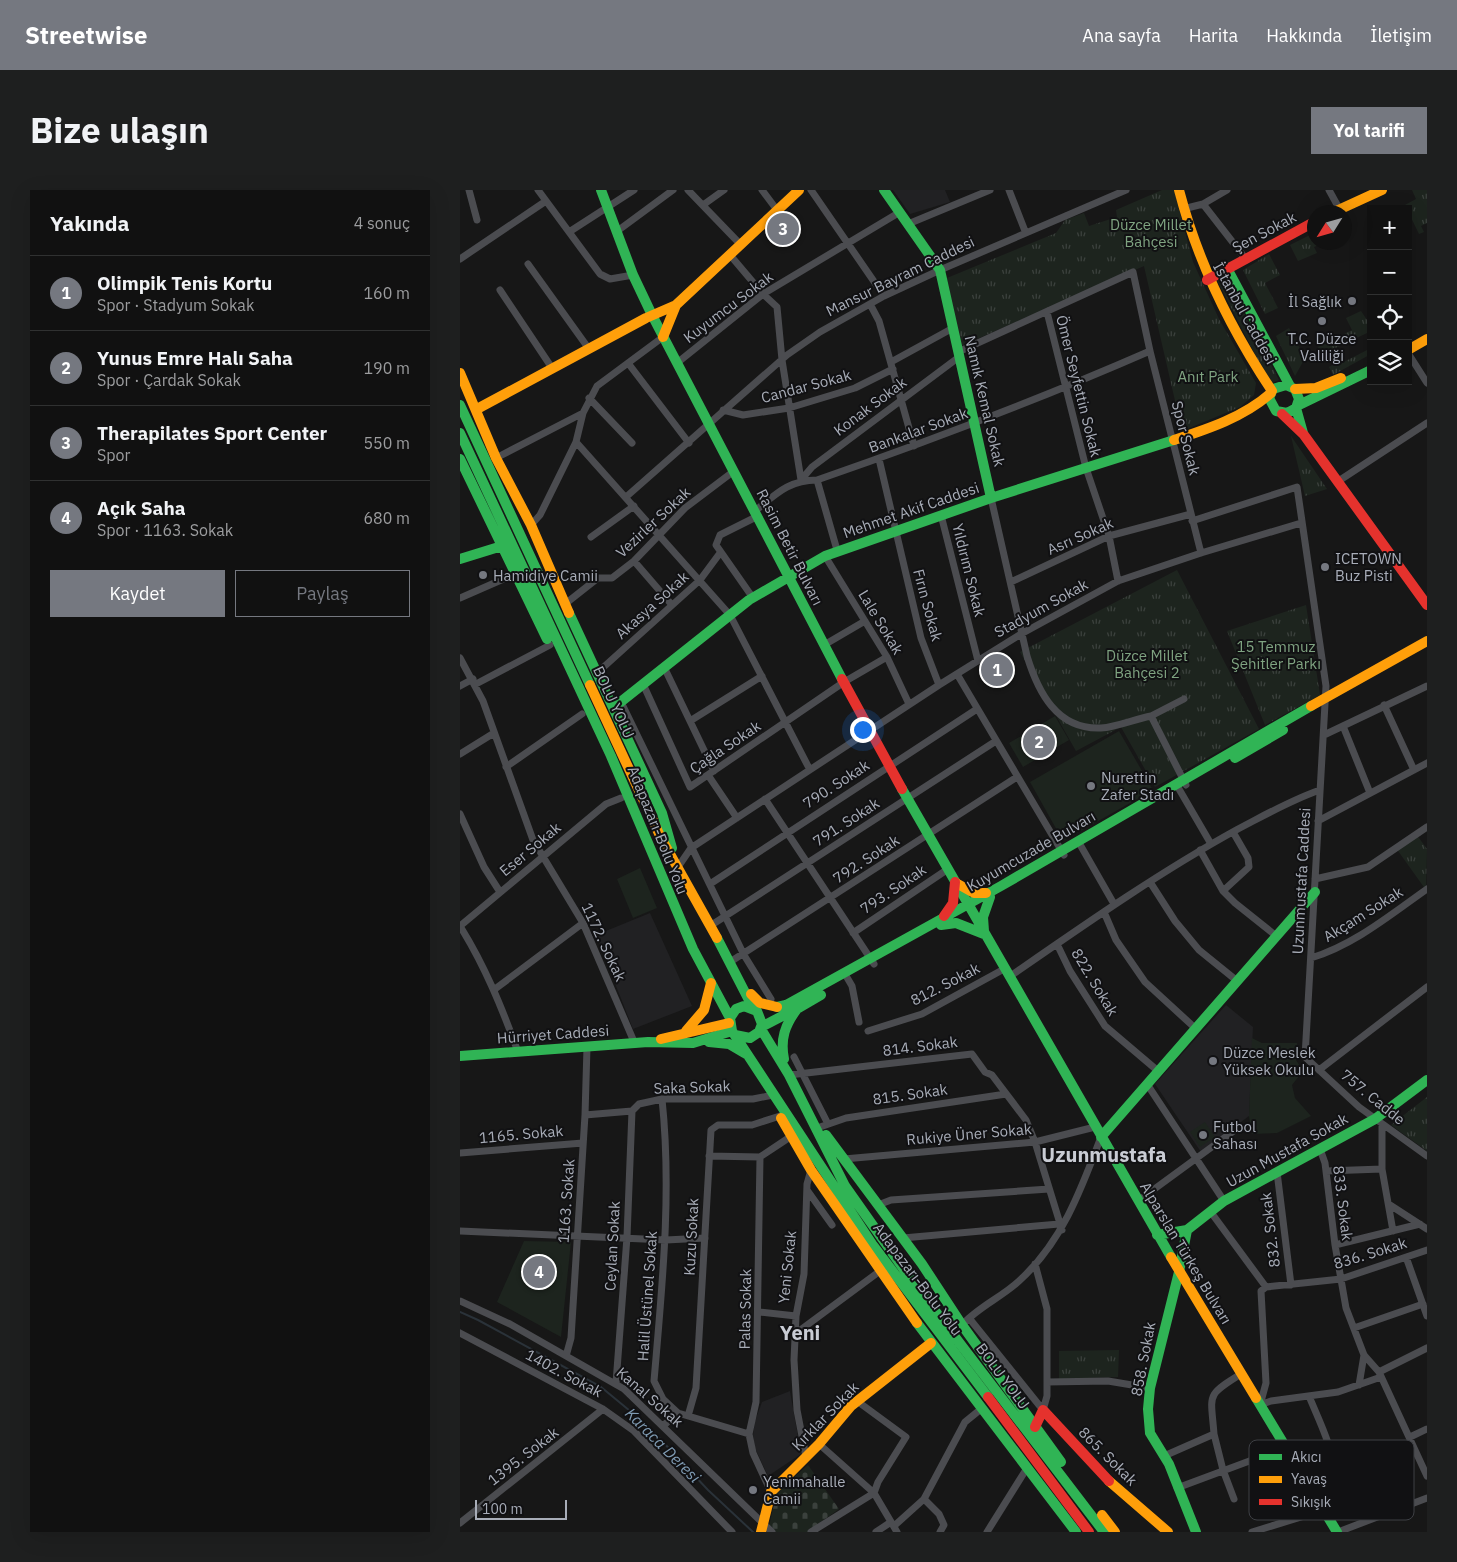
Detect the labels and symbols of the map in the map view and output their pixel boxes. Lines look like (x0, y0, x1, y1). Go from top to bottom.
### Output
north arrow (1307, 205, 1352, 250)
street label: Şen Sokak (1229, 207, 1299, 257)
pin: 3 (767, 210, 799, 248)
park label: Düzce Millet Bahçesi (1110, 215, 1192, 251)
street label: Mansur Bayram Caddesi (823, 232, 977, 320)
street label: İstanbul Caddesi (1209, 259, 1281, 367)
street label: Kuyumcu Sokak (679, 267, 777, 347)
place label: İl Sağlık (1288, 292, 1342, 311)
marker: İl Sağlık (1346, 295, 1358, 307)
street label: Ömer Seyfettin Sokak (1052, 313, 1106, 459)
marker: T.C. Düzce Valiliği (1316, 315, 1328, 327)
place label: T.C. Düzce Valiliği (1287, 329, 1357, 365)
street label: Namık Kemal Sokak (961, 334, 1009, 468)
street label: Candar Sokak (759, 365, 853, 407)
park label: Anıt Park (1177, 367, 1239, 386)
street label: Konak Sokak (830, 372, 910, 440)
street label: Spor Sokak (1168, 399, 1204, 477)
street label: Bankalar Sokak (866, 403, 970, 457)
street label: Mehmet Akif Caddesi (840, 478, 982, 542)
street label: Vezirler Sokak (612, 482, 694, 561)
street label: Rasim Betir Bulvarı (752, 486, 828, 608)
street label: Asrı Sokak (1044, 513, 1116, 559)
street label: Yıldırım Sokak (948, 521, 990, 619)
place label: ICETOWN Buz Pisti (1335, 549, 1402, 585)
marker: ICETOWN Buz Pisti (1319, 561, 1331, 573)
place label: Hamidiye Camii (493, 566, 598, 585)
street label: Akasya Sokak (611, 567, 693, 643)
street label: Fırın Sokak (909, 567, 947, 643)
marker: Hamidiye Camii (477, 569, 489, 581)
street label: Stadyum Sokak (991, 574, 1091, 642)
street label: Lale Sokak (854, 586, 908, 658)
park label: 15 Temmuz Şehitler Parkı (1231, 637, 1321, 673)
park label: Düzce Millet Bahçesi 2 (1106, 646, 1188, 682)
pin: 1 (981, 651, 1013, 689)
street label: BOLU YOLU (589, 663, 639, 741)
street label: Çağla Sokak (686, 716, 764, 778)
your location (850, 717, 876, 743)
pin: 2 (1023, 723, 1055, 761)
street label: 790. Sokak (799, 755, 873, 813)
street label: Adapazarı-Bolu Yolu (624, 763, 692, 897)
place label: Nurettin Zafer Stadı (1101, 768, 1174, 804)
marker: Nurettin Zafer Stadı (1085, 780, 1097, 792)
street label: 791. Sokak (809, 793, 883, 851)
street label: Kuyumcuzade Bulvarı (963, 806, 1099, 896)
street label: Uzunmustafa Caddesi (1288, 807, 1314, 955)
street label: Eser Sokak (495, 818, 565, 880)
street label: 792. Sokak (829, 830, 903, 888)
street label: 793. Sokak (856, 860, 930, 918)
street label: Akçam Sokak (1320, 882, 1406, 946)
street label: 1172. Sokak (578, 900, 631, 984)
street label: 822. Sokak (1067, 945, 1123, 1019)
street label: 812. Sokak (907, 958, 983, 1010)
street label: Hürriyet Caddesi (496, 1021, 610, 1047)
street label: 814. Sokak (881, 1032, 959, 1060)
place label: Düzce Meslek Yüksek Okulu (1223, 1043, 1316, 1079)
marker: Düzce Meslek Yüksek Okulu (1207, 1055, 1219, 1067)
street label: 757. Cadde (1337, 1065, 1409, 1129)
street label: Saka Sokak (653, 1076, 731, 1098)
street label: 815. Sokak (871, 1079, 949, 1109)
street label: Uzun Mustafa Sokak (1223, 1109, 1351, 1191)
place label: Futbol Sahası (1213, 1117, 1257, 1153)
street label: Rukiye Üner Sokak (906, 1119, 1033, 1149)
street label: 1165. Sokak (478, 1121, 564, 1147)
marker: Futbol Sahası (1197, 1129, 1209, 1141)
district label: Uzunmustafa (1041, 1141, 1167, 1168)
street label: 1163. Sokak (554, 1158, 578, 1244)
street label: 833. Sokak (1329, 1164, 1357, 1242)
street label: Alparslan Türkeş Bulvarı (1136, 1178, 1236, 1328)
street label: 832. Sokak (1256, 1191, 1284, 1269)
street label: Kuzu Sokak (679, 1198, 703, 1276)
street label: Ceylan Sokak (600, 1200, 624, 1291)
street label: Adapazarı-Bolu Yolu (869, 1219, 967, 1339)
street label: Halil Üstünel Sokak (633, 1230, 661, 1362)
street label: Yeni Sokak (774, 1230, 800, 1304)
street label: 836. Sokak (1331, 1233, 1409, 1273)
pin: 4 (523, 1253, 555, 1291)
street label: Palas Sokak (735, 1268, 755, 1350)
district label: Yeni (780, 1319, 820, 1346)
street label: 858. Sokak (1126, 1320, 1160, 1398)
street label: BOLU YOLU (972, 1339, 1034, 1413)
street label: 1402. Sokak (522, 1345, 606, 1401)
street label: Kanal Sokak (613, 1363, 687, 1431)
street label: Kırklar Sokak (787, 1378, 863, 1454)
water label: Karaca Deresi (621, 1403, 705, 1487)
street label: 1395. Sokak (484, 1422, 562, 1489)
street label: 865. Sokak (1075, 1423, 1141, 1489)
legend (1249, 1440, 1414, 1520)
text: Akıcı (1291, 1448, 1321, 1466)
text: Yavaş (1291, 1470, 1327, 1488)
place label: Yenimahalle Camii (763, 1472, 846, 1508)
marker: Yenimahalle Camii (747, 1484, 759, 1496)
text: Sıkışık (1291, 1493, 1332, 1511)
scale bar (475, 1497, 568, 1520)

